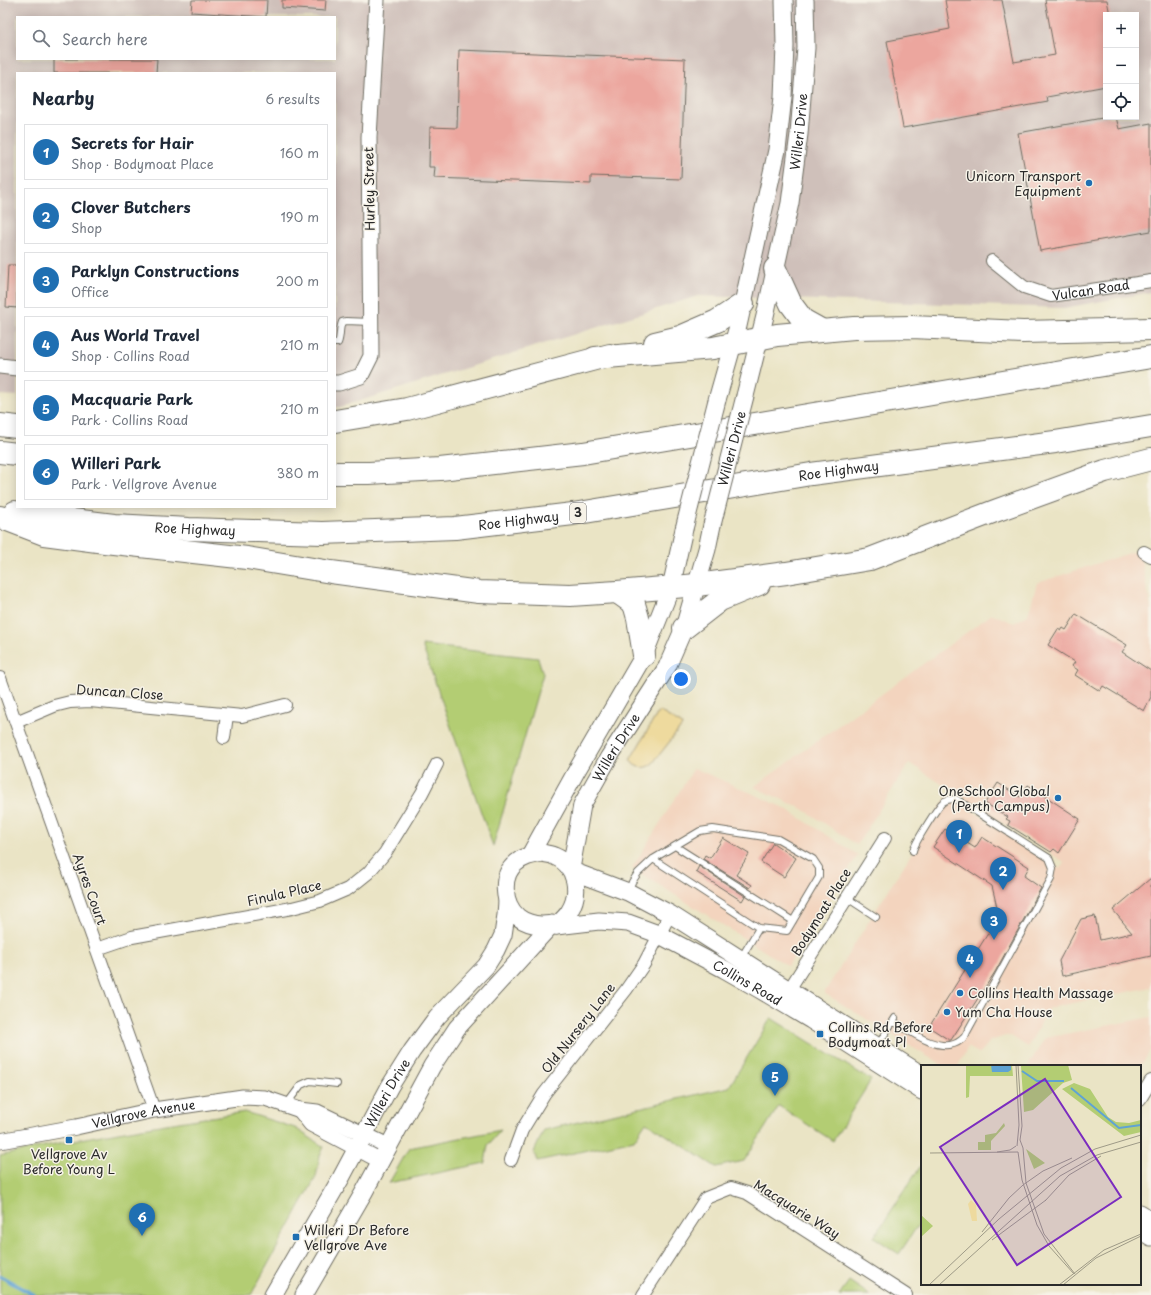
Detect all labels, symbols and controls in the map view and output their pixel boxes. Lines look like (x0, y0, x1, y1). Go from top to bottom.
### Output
map controls (1103, 12, 1139, 120)
button: + (1103, 12, 1139, 48)
search box (16, 16, 336, 60)
icon: search (30, 27, 52, 49)
text: Search here (62, 27, 148, 50)
button: − (1103, 48, 1139, 84)
button: locate (1103, 84, 1139, 120)
text: Nearby (32, 85, 94, 111)
text: 6 results (265, 89, 320, 108)
street label: Willeri Drive (784, 93, 811, 171)
text: Secrets for Hair (71, 131, 194, 154)
text: 1 (43, 143, 49, 162)
text: 160 m (280, 143, 319, 162)
street label: Hurley Street (358, 147, 379, 231)
text: Shop · Bodymoat Place (71, 154, 214, 173)
place label: Unicorn Transport Equipment (966, 166, 1081, 200)
marker: Unicorn Transport Equipment (1084, 178, 1094, 188)
text: Clover Butchers (71, 195, 191, 218)
text: 2 (41, 207, 51, 226)
text: 190 m (280, 207, 319, 226)
text: Shop (71, 218, 102, 237)
text: Parklyn Constructions (71, 259, 239, 282)
text: 3 (42, 271, 50, 290)
text: 200 m (276, 271, 319, 290)
street label: Vulcan Road (1051, 274, 1131, 305)
text: Office (71, 282, 109, 301)
text: Aus World Travel (71, 323, 200, 346)
text: 4 (42, 335, 50, 354)
text: 210 m (280, 335, 319, 354)
text: Shop · Collins Road (71, 346, 190, 365)
text: Macquarie Park (71, 387, 193, 410)
text: 5 (42, 399, 50, 418)
text: 210 m (280, 399, 319, 418)
street label: Willeri Drive (712, 409, 750, 488)
text: Park · Collins Road (71, 410, 188, 429)
text: Willeri Park (71, 451, 161, 474)
street label: Roe Highway (797, 455, 880, 485)
text: 6 (41, 463, 51, 482)
text: 380 m (276, 463, 319, 482)
text: Park · Vellgrove Avenue (71, 474, 217, 493)
road number: 3 (570, 503, 586, 523)
street label: Roe Highway (477, 506, 560, 534)
street label: Roe Highway (154, 517, 236, 539)
your location (671, 669, 691, 689)
street label: Duncan Close (76, 679, 164, 704)
street label: Willeri Drive (587, 709, 644, 785)
place label: OneSchool Global (Perth Campus) (938, 781, 1050, 815)
marker: OneSchool Global (Perth Campus) (1053, 793, 1063, 803)
pin: 1 (946, 820, 972, 853)
street label: Ayres Court (69, 850, 112, 927)
pin: 2 (990, 857, 1016, 890)
street label: Bodymoat Place (786, 864, 855, 959)
street label: Finula Place (245, 875, 323, 910)
pin: 3 (981, 907, 1007, 940)
pin: 4 (957, 945, 983, 978)
street label: Collins Road (710, 955, 786, 1010)
street label: Old Nursery Lane (536, 978, 619, 1077)
place label: Collins Health Massage (968, 983, 1113, 1002)
marker: Collins Health Massage (955, 988, 965, 998)
place label: Yum Cha House (955, 1002, 1053, 1021)
marker: Yum Cha House (942, 1007, 952, 1017)
place label: Collins Rd Before Bodymoat Pl (828, 1017, 932, 1051)
marker: Collins Rd Before Bodymoat Pl (815, 1029, 825, 1039)
street label: Willeri Drive (359, 1054, 414, 1131)
pin: 5 (762, 1063, 788, 1096)
inset map (921, 1065, 1141, 1285)
street label: Vellgrove Avenue (90, 1094, 196, 1132)
marker: Vellgrove Av Before Young L (64, 1135, 74, 1145)
place label: Vellgrove Av Before Young L (23, 1144, 116, 1178)
street label: Macquarie Way (750, 1174, 844, 1243)
pin: 6 (129, 1203, 155, 1236)
place label: Willeri Dr Before Vellgrove Ave (304, 1220, 409, 1254)
marker: Willeri Dr Before Vellgrove Ave (291, 1232, 301, 1242)

